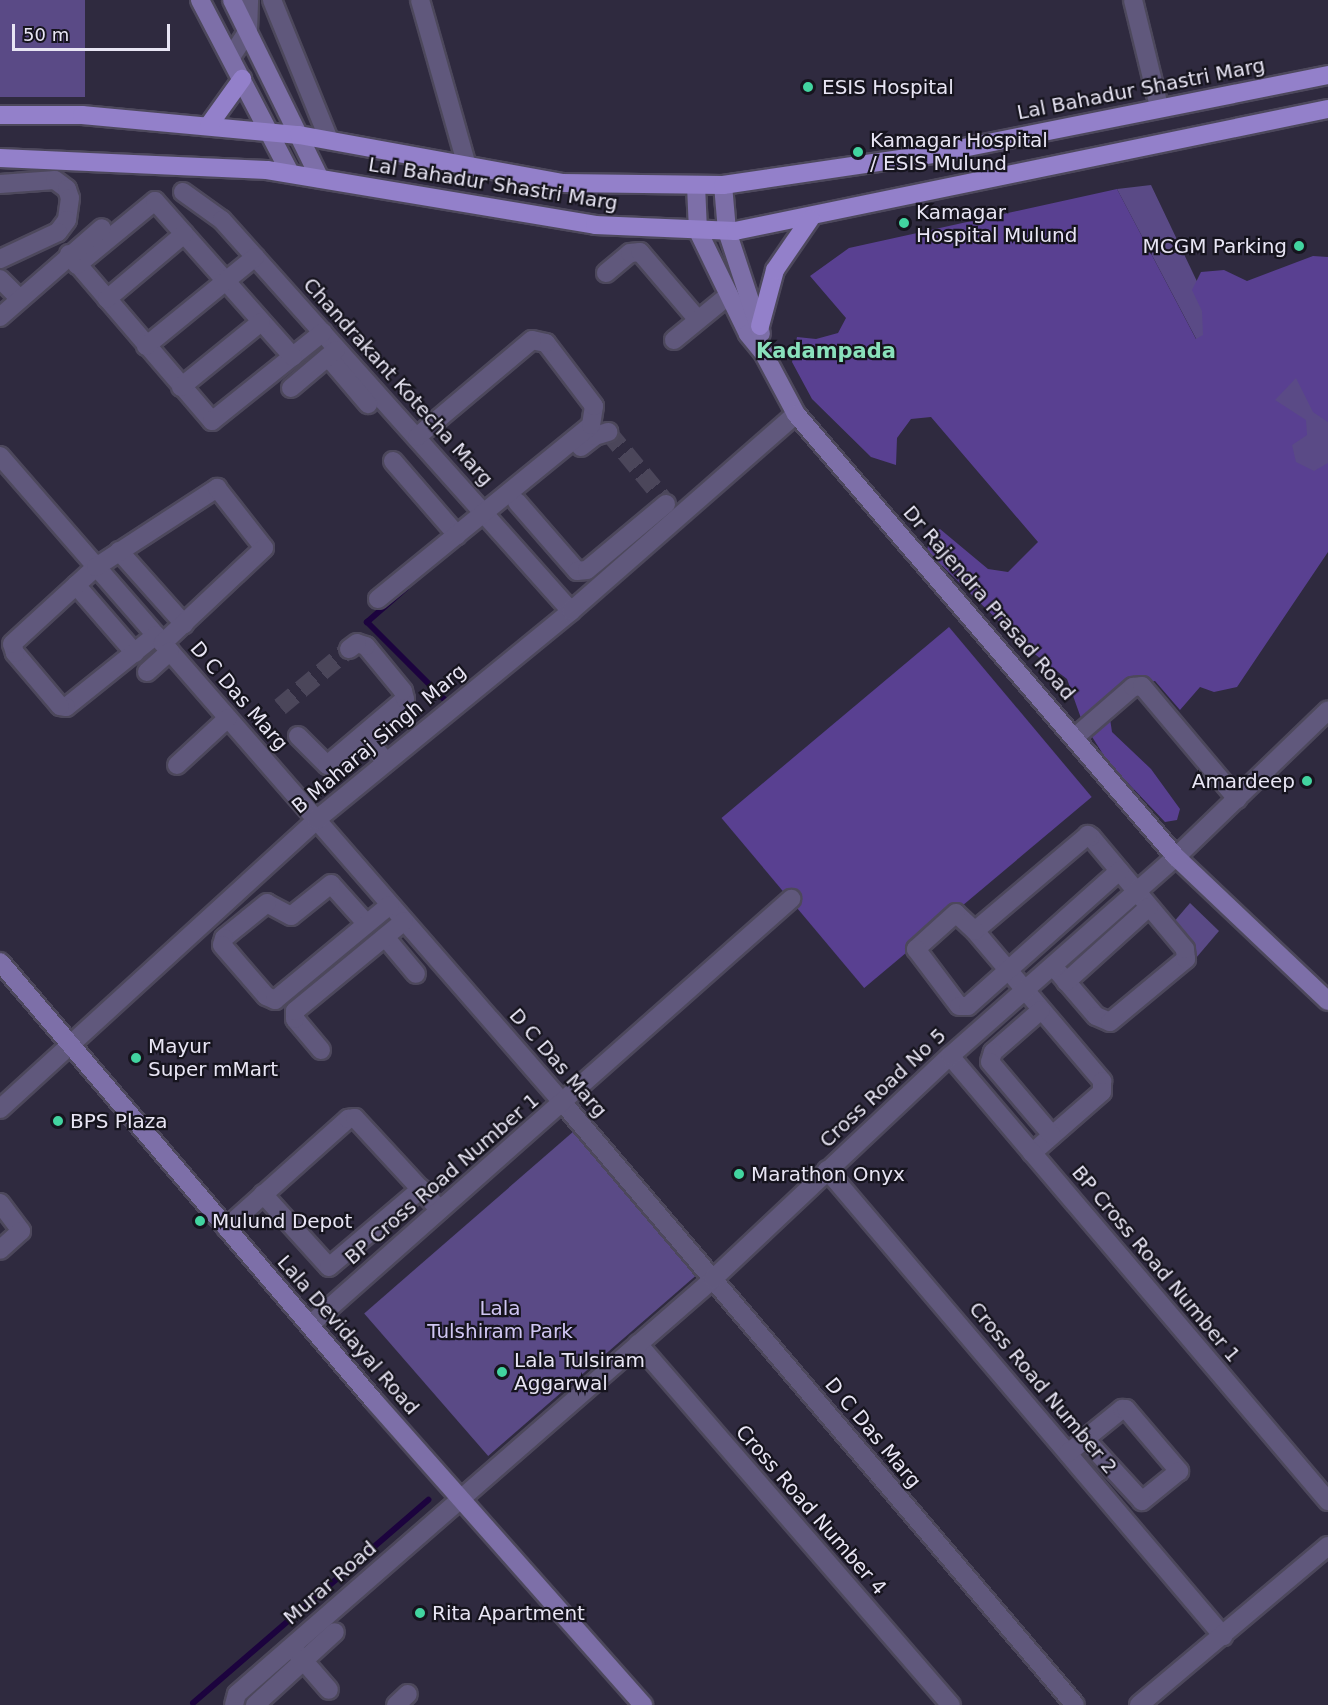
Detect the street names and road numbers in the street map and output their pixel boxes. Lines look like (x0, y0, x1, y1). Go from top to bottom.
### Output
street label: Lal Bahadur Shastri Marg (1015, 53, 1267, 125)
street label: Lal Bahadur Shastri Marg (367, 152, 619, 216)
street label: Chandrakant Kotecha Marg (298, 273, 498, 491)
street label: Dr Rajendra Prasad Road (898, 501, 1080, 705)
street label: D C Das Marg (185, 637, 293, 755)
street label: B Maharaj Singh Marg (287, 659, 471, 819)
street label: D C Das Marg (504, 1004, 612, 1122)
street label: Cross Road No 5 (815, 1023, 951, 1153)
street label: BP Cross Road Number 1 (340, 1088, 544, 1270)
street label: BP Cross Road Number 1 (1067, 1161, 1245, 1367)
street label: Lala Devidayal Road (272, 1250, 424, 1420)
street label: Cross Road Number 2 (964, 1297, 1122, 1479)
street label: D C Das Marg (820, 1373, 926, 1493)
street label: Cross Road Number 4 (731, 1420, 891, 1600)
street label: Murar Road (279, 1536, 381, 1630)

